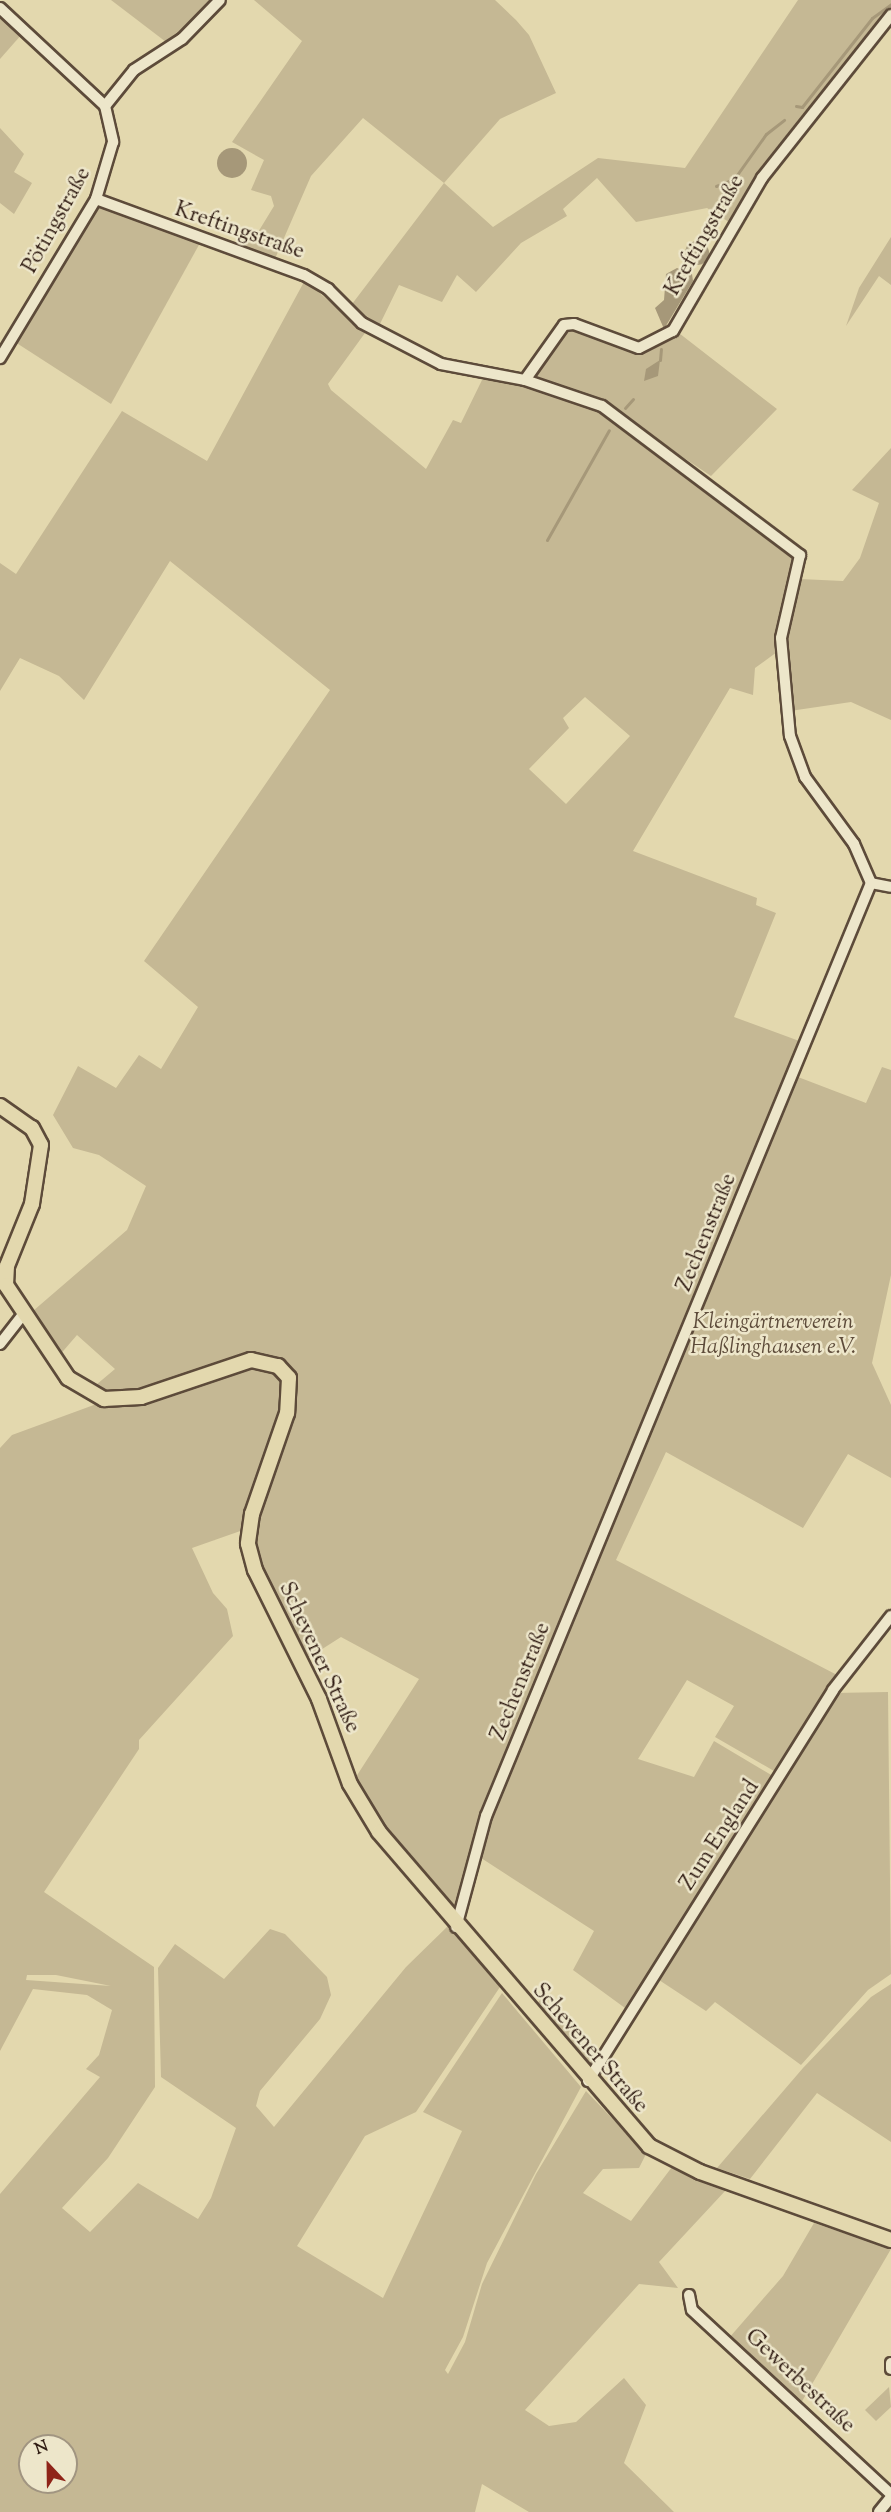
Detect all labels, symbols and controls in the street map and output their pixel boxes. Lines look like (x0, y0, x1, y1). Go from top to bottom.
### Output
street label: Pötingstraße (18, 163, 98, 279)
street label: Kreftingstraße (661, 171, 751, 301)
street label: Kreftingstraße (171, 197, 307, 267)
street label: Zechenstraße (672, 1170, 744, 1296)
park label: Kleingärtnerverein Haßlinghausen e.V. (690, 1310, 856, 1362)
street label: Schevener Straße (271, 1578, 365, 1738)
street label: Zechenstraße (486, 1619, 558, 1745)
street label: Zum England (676, 1776, 766, 1896)
street label: Schevener Straße (525, 1979, 653, 2119)
street label: Gewerbestraße (739, 2324, 859, 2440)
north arrow (18, 2434, 78, 2494)
text: N (32, 2436, 52, 2462)

